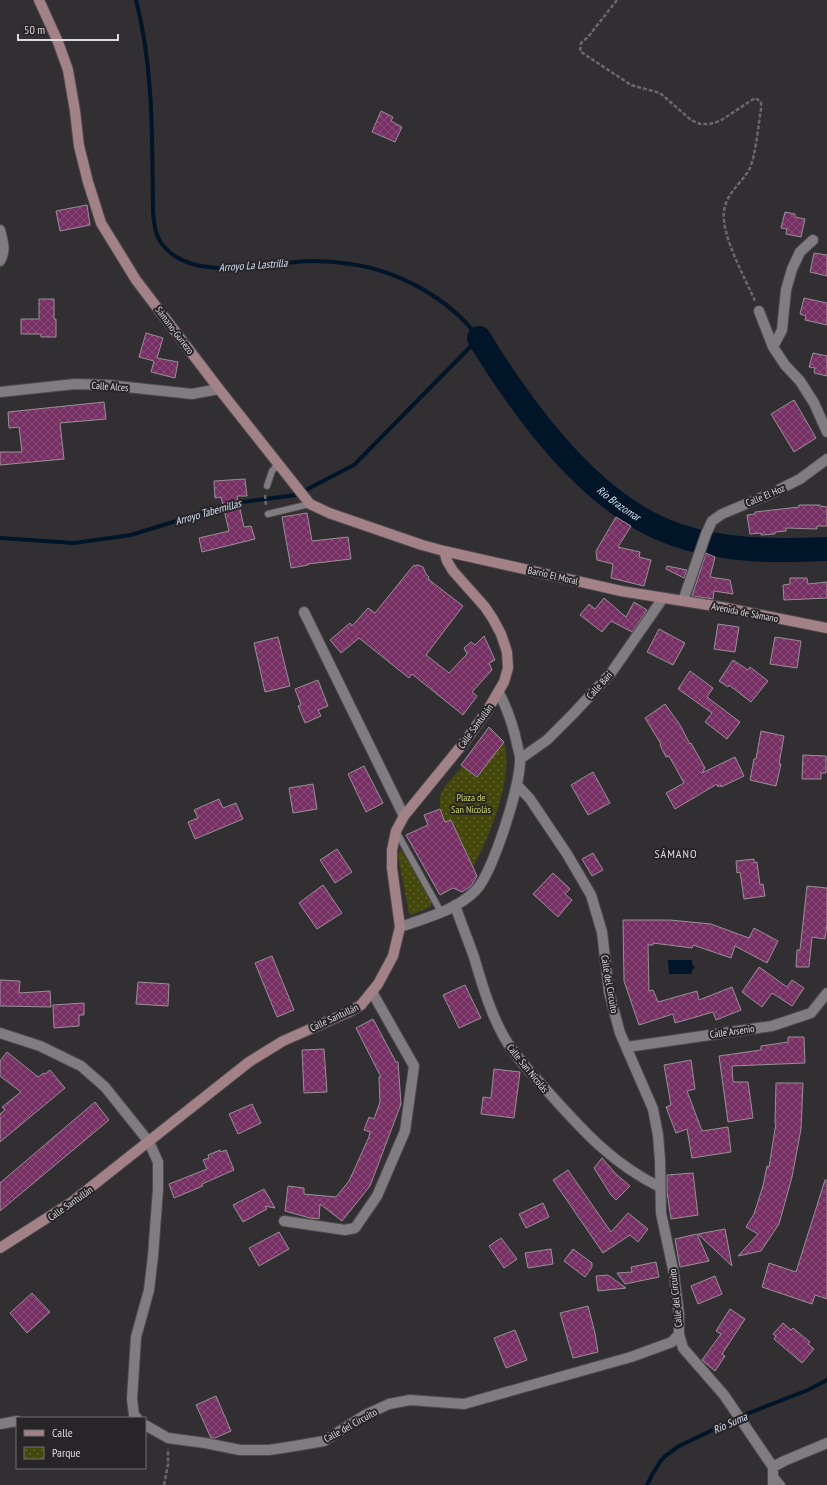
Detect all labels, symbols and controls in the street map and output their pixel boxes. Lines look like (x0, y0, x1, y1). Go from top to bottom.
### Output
scale bar (18, 16, 118, 42)
text: 50 m (24, 22, 45, 37)
water label: Arroyo La Lastrilla (218, 256, 288, 274)
street label: Sámano-Guriezo (152, 304, 197, 357)
street label: Calle Alces (91, 379, 130, 394)
street label: Calle El Hoz (744, 481, 787, 510)
water label: Río Brazomar (594, 483, 645, 525)
water label: Arroyo Tabernillas (173, 496, 244, 528)
street label: Barrio El Moral (526, 563, 580, 588)
street label: Avenida de Sámano (711, 600, 779, 625)
street label: Calle Bari (584, 669, 615, 702)
street label: Calle Santullán (455, 701, 496, 751)
park label: Plaza de San Nicolás (451, 791, 491, 816)
district label: SÁMANO (654, 846, 698, 861)
street label: Calle del Circuito (598, 954, 621, 1014)
street label: Calle Santullán (308, 1001, 361, 1034)
street label: Calle Arsenio (709, 1022, 755, 1041)
street label: Calle San Nicolás (504, 1041, 552, 1096)
street label: Calle Santullán (45, 1183, 95, 1224)
street label: Calle del Circuito (666, 1268, 685, 1328)
street label: Calle del Circuito (321, 1405, 379, 1445)
water label: Río Suma (711, 1409, 750, 1437)
legend (16, 1417, 146, 1469)
text: Calle (52, 1425, 73, 1440)
text: Parque (52, 1445, 81, 1460)

